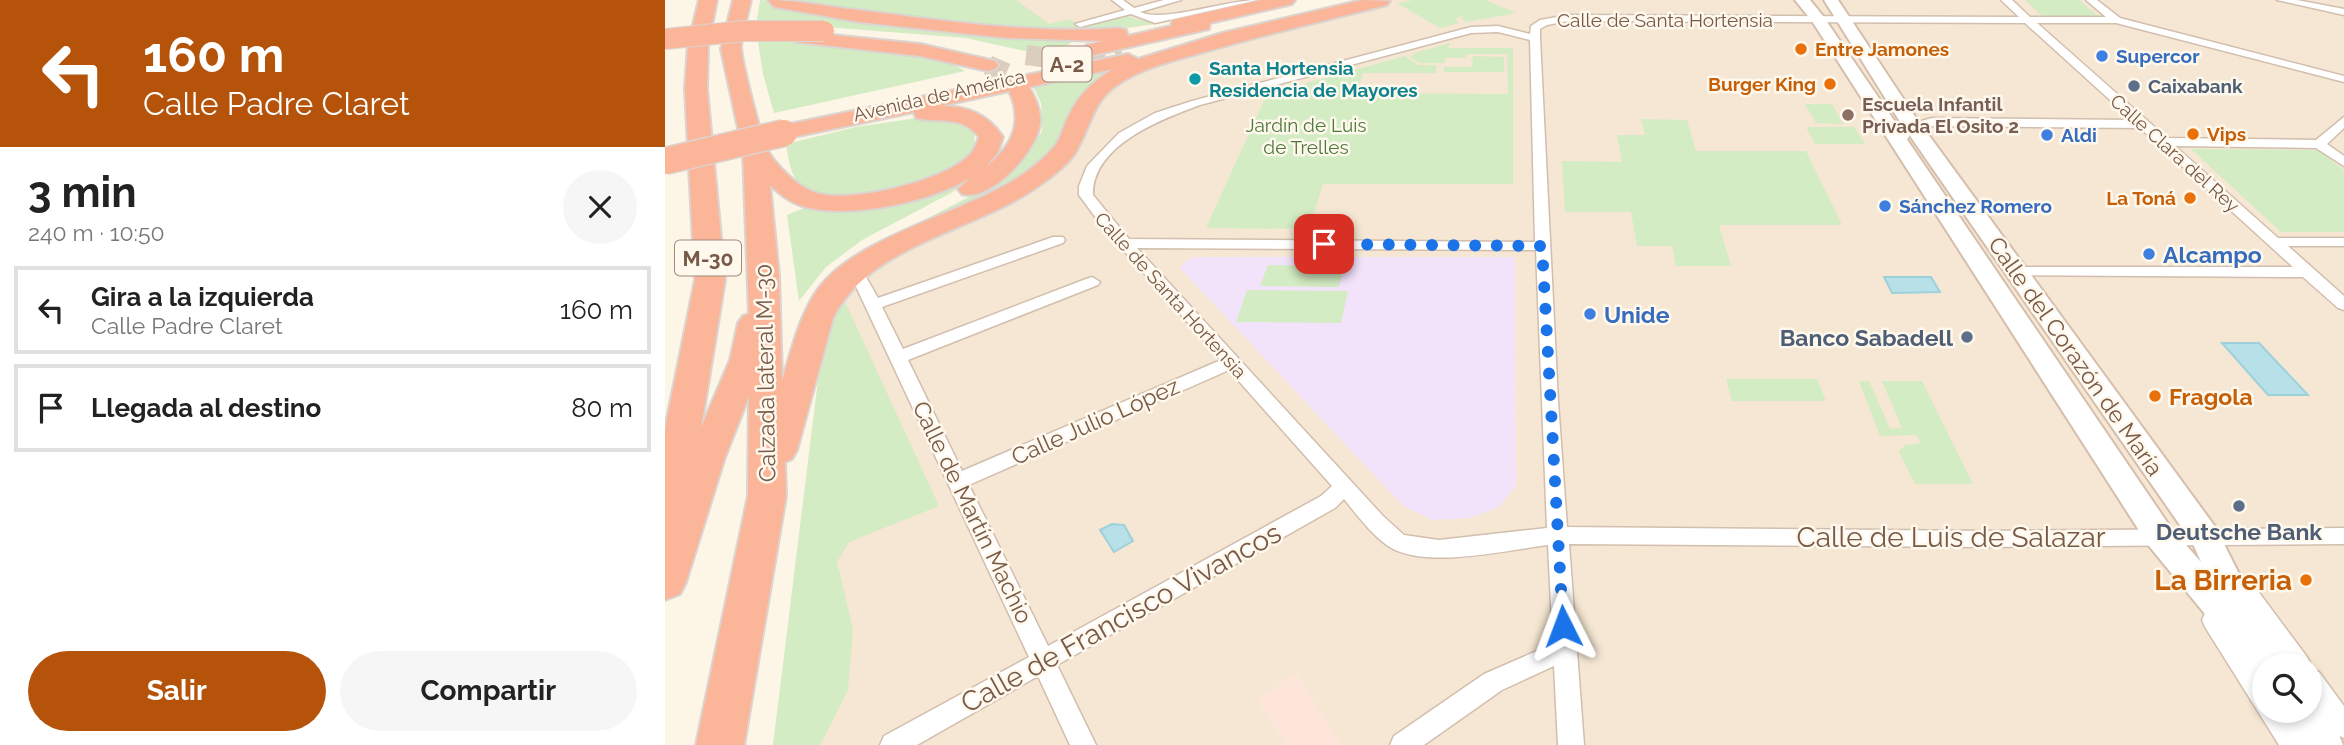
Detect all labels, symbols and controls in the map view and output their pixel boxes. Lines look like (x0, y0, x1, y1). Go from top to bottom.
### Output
street label: Calle de Santa Hortensia (1557, 9, 1773, 31)
text: 160 m (143, 26, 284, 83)
icon: left (28, 28, 119, 119)
place label: Entre Jamones (1815, 38, 1949, 60)
marker: Entre Jamones (1793, 41, 1809, 57)
place label: Supercor (2116, 45, 2200, 67)
road number: A-2 (1043, 46, 1091, 82)
marker: Supercor (2094, 48, 2110, 64)
place label: Santa Hortensia Residencia de Mayores (1209, 57, 1418, 101)
street label: Avenida de América (851, 65, 1027, 125)
marker: Santa Hortensia Residencia de Mayores (1187, 71, 1203, 87)
place label: Burger King (1708, 73, 1816, 95)
place label: Caixabank (2148, 75, 2243, 97)
marker: Burger King (1822, 76, 1838, 92)
marker: Caixabank (2126, 78, 2142, 94)
text: Calle Padre Claret (143, 85, 410, 122)
street label: Calle Clara del Rey (2106, 89, 2244, 217)
place label: Escuela Infantil Privada El Osito 2 (1862, 93, 2019, 137)
marker: Escuela Infantil Privada El Osito 2 (1840, 107, 1856, 123)
park label: Jardín de Luis de Trelles (1245, 114, 1367, 158)
place label: Vips (2207, 123, 2246, 145)
place label: Aldi (2061, 124, 2097, 146)
marker: Vips (2185, 126, 2201, 142)
marker: Aldi (2039, 127, 2055, 143)
text: 3 min (28, 168, 137, 217)
button: close (563, 170, 637, 244)
place label: La Toná (2106, 187, 2176, 209)
marker: La Toná (2182, 190, 2198, 206)
place label: Sánchez Romero (1899, 195, 2052, 217)
marker: Sánchez Romero (1877, 198, 1893, 214)
street label: Calle de Santa Hortensia (1091, 207, 1251, 383)
pin (1294, 214, 1354, 274)
text: 240 m · 10:50 (28, 219, 165, 246)
icon: arrive (1305, 225, 1343, 263)
street label: Calle del Corazón de María (1983, 231, 2169, 481)
road number: M-30 (675, 240, 741, 276)
place label: Alcampo (2163, 241, 2262, 268)
marker: Alcampo (2141, 246, 2157, 262)
street label: Calzada lateral M-30 (750, 264, 780, 482)
text: Gira a la izquierda (91, 282, 314, 312)
icon: left (32, 291, 70, 329)
text: 160 m (560, 295, 633, 325)
place label: Unide (1604, 301, 1670, 328)
marker: Unide (1582, 306, 1598, 322)
text: Calle Padre Claret (91, 312, 283, 339)
place label: Banco Sabadell (1780, 324, 1954, 351)
marker: Banco Sabadell (1959, 329, 1975, 345)
street label: Calle Julio López (1007, 372, 1183, 470)
place label: Fragola (2169, 383, 2253, 410)
marker: Fragola (2147, 388, 2163, 404)
icon: arrive (32, 389, 70, 427)
text: Llegada al destino (91, 393, 321, 423)
text: 80 m (571, 393, 633, 423)
street label: Calle de Martín Machio (907, 396, 1039, 628)
marker: Deutsche Bank (2231, 498, 2247, 514)
street label: Calle de Francisco Vivancos (955, 516, 1287, 720)
place label: Deutsche Bank (2156, 518, 2322, 545)
street label: Calle de Luis de Salazar (1797, 521, 2106, 554)
place label: La Birreria (2154, 564, 2292, 597)
marker: La Birreria (2298, 572, 2314, 588)
position arrow (1526, 589, 1600, 663)
button: Salir (28, 651, 326, 731)
button: Compartir (340, 651, 637, 731)
map controls (2252, 653, 2322, 723)
button: search (2252, 653, 2322, 723)

